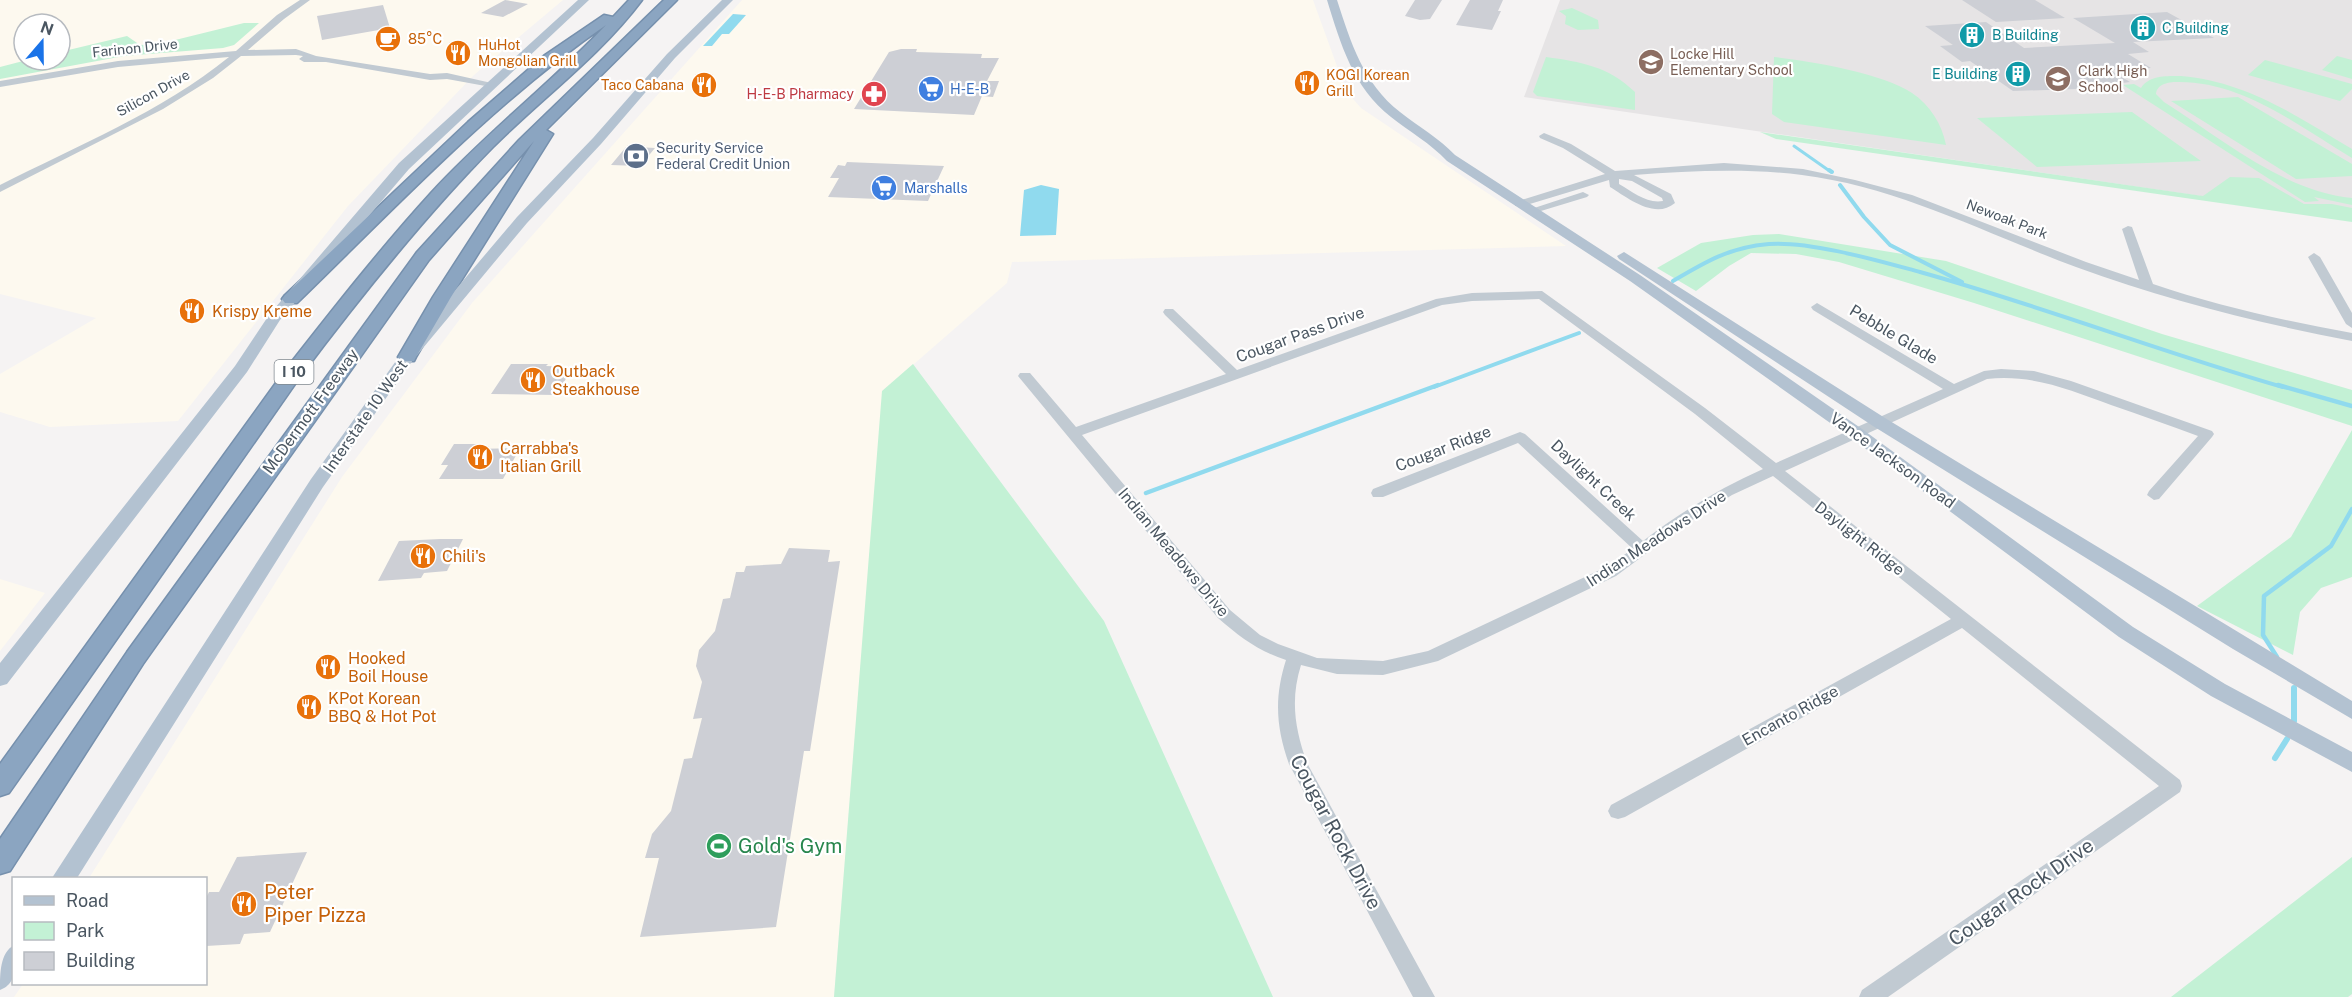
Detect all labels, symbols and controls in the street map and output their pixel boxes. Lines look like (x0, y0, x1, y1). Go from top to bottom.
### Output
north arrow (12, 12, 72, 72)
building icon: C Building (2128, 13, 2158, 43)
text: N (38, 17, 56, 39)
building icon: B Building (1957, 20, 1987, 50)
place label: C Building (2162, 20, 2229, 36)
cafe icon: 85°C (373, 24, 403, 54)
place label: B Building (1992, 27, 2059, 43)
place label: 85°C (408, 31, 442, 47)
street label: Farinon Drive (91, 36, 179, 60)
place label: HuHot Mongolian Grill (478, 37, 577, 69)
restaurant icon: HuHot Mongolian Grill (443, 38, 473, 68)
place label: Locke Hill Elementary School (1670, 46, 1793, 78)
school or university icon: Locke Hill Elementary School (1636, 47, 1666, 77)
building icon: E Building (2003, 59, 2033, 89)
place label: Clark High School (2078, 63, 2147, 95)
school or university icon: Clark High School (2043, 64, 2073, 94)
street label: Silicon Drive (114, 66, 192, 120)
place label: E Building (1932, 66, 1998, 82)
place label: KOGI Korean Grill (1326, 67, 1410, 99)
restaurant icon: KOGI Korean Grill (1292, 68, 1322, 98)
restaurant icon: Taco Cabana (689, 70, 719, 100)
supermarket icon: H-E-B (916, 74, 946, 104)
place label: Taco Cabana (601, 77, 684, 93)
pharmacy icon: H-E-B Pharmacy (859, 79, 889, 109)
place label: H-E-B (950, 81, 989, 97)
place label: H-E-B Pharmacy (747, 86, 855, 102)
place label: Security Service Federal Credit Union (656, 140, 790, 172)
bank icon: Security Service Federal Credit Union (621, 141, 651, 171)
supermarket icon: Marshalls (869, 173, 899, 203)
place label: Marshalls (904, 180, 968, 196)
street label: Newoak Park (1964, 196, 2050, 242)
restaurant icon: Krispy Kreme (177, 296, 207, 326)
street label: Pebble Glade (1846, 301, 1941, 368)
place label: Krispy Kreme (212, 302, 312, 321)
street label: Cougar Pass Drive (1233, 302, 1367, 366)
street label: McDermott Freeway (259, 345, 362, 478)
street label: Interstate 10 West (319, 356, 412, 476)
road number: I 10 (274, 360, 314, 384)
place label: Outback Steakhouse (552, 362, 640, 399)
restaurant icon: Outback Steakhouse (518, 365, 548, 395)
street label: Vance Jackson Road (1826, 409, 1959, 512)
street label: Cougar Ridge (1393, 422, 1494, 475)
street label: Daylight Creek (1547, 436, 1640, 525)
place label: Carrabba's Italian Grill (500, 439, 582, 476)
restaurant icon: Carrabba's Italian Grill (465, 442, 495, 472)
street label: Indian Meadows Drive (1114, 484, 1233, 621)
street label: Indian Meadows Drive (1583, 486, 1729, 591)
street label: Daylight Ridge (1811, 497, 1908, 579)
restaurant icon: Chili's (408, 541, 438, 571)
place label: Chili's (442, 547, 486, 566)
place label: Hooked Boil House (348, 649, 428, 686)
restaurant icon: Hooked Boil House (313, 652, 343, 682)
street label: Encanto Ridge (1739, 681, 1842, 750)
place label: KPot Korean BBQ & Hot Pot (328, 689, 436, 726)
restaurant icon: KPot Korean BBQ & Hot Pot (294, 692, 324, 722)
street label: Cougar Rock Drive (1285, 751, 1387, 913)
sports icon: Gold's Gym (704, 831, 734, 861)
street label: Cougar Rock Drive (1944, 833, 2098, 951)
place label: Gold's Gym (738, 834, 842, 858)
legend (12, 877, 207, 985)
place label: Peter Piper Pizza (264, 880, 366, 927)
restaurant icon: Peter Piper Pizza (229, 889, 259, 919)
text: Road (66, 890, 109, 911)
text: Park (66, 920, 104, 941)
text: Building (66, 950, 135, 971)

